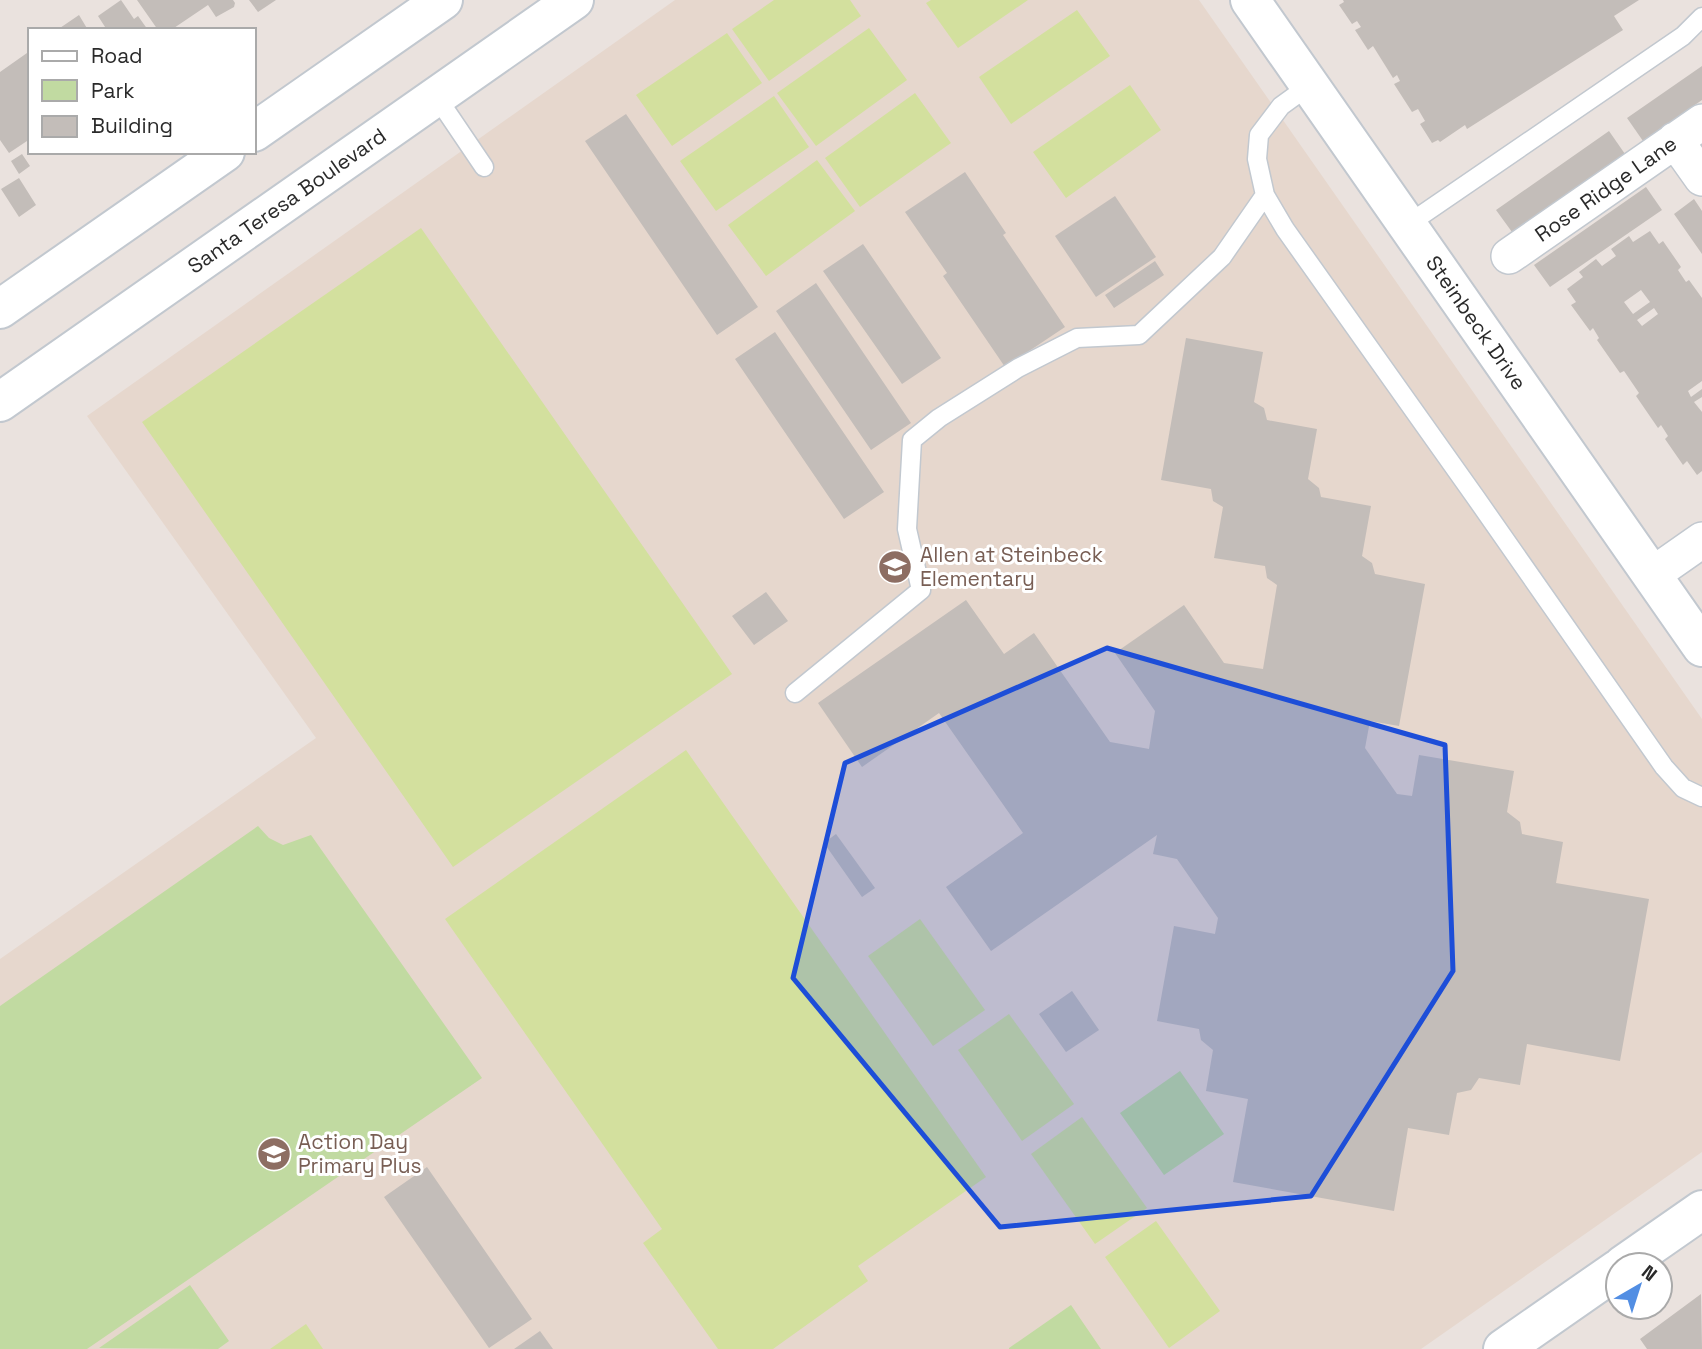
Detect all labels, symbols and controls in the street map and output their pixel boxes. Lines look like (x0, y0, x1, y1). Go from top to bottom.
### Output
legend (28, 28, 256, 154)
text: Road (91, 42, 143, 69)
text: Park (91, 77, 135, 104)
text: Building (91, 112, 173, 139)
street label: Santa Teresa Boulevard (182, 122, 391, 279)
street label: Rose Ridge Lane (1529, 130, 1682, 248)
street label: Steinbeck Drive (1420, 250, 1533, 395)
place label: Allen at Steinbeck Elementary (920, 541, 1103, 592)
school or university icon: Allen at Steinbeck Elementary (876, 548, 914, 586)
place label: Action Day Primary Plus (298, 1128, 422, 1179)
school or university icon: Action Day Primary Plus (255, 1135, 293, 1173)
north arrow (1604, 1251, 1674, 1321)
text: N (1637, 1259, 1662, 1287)

